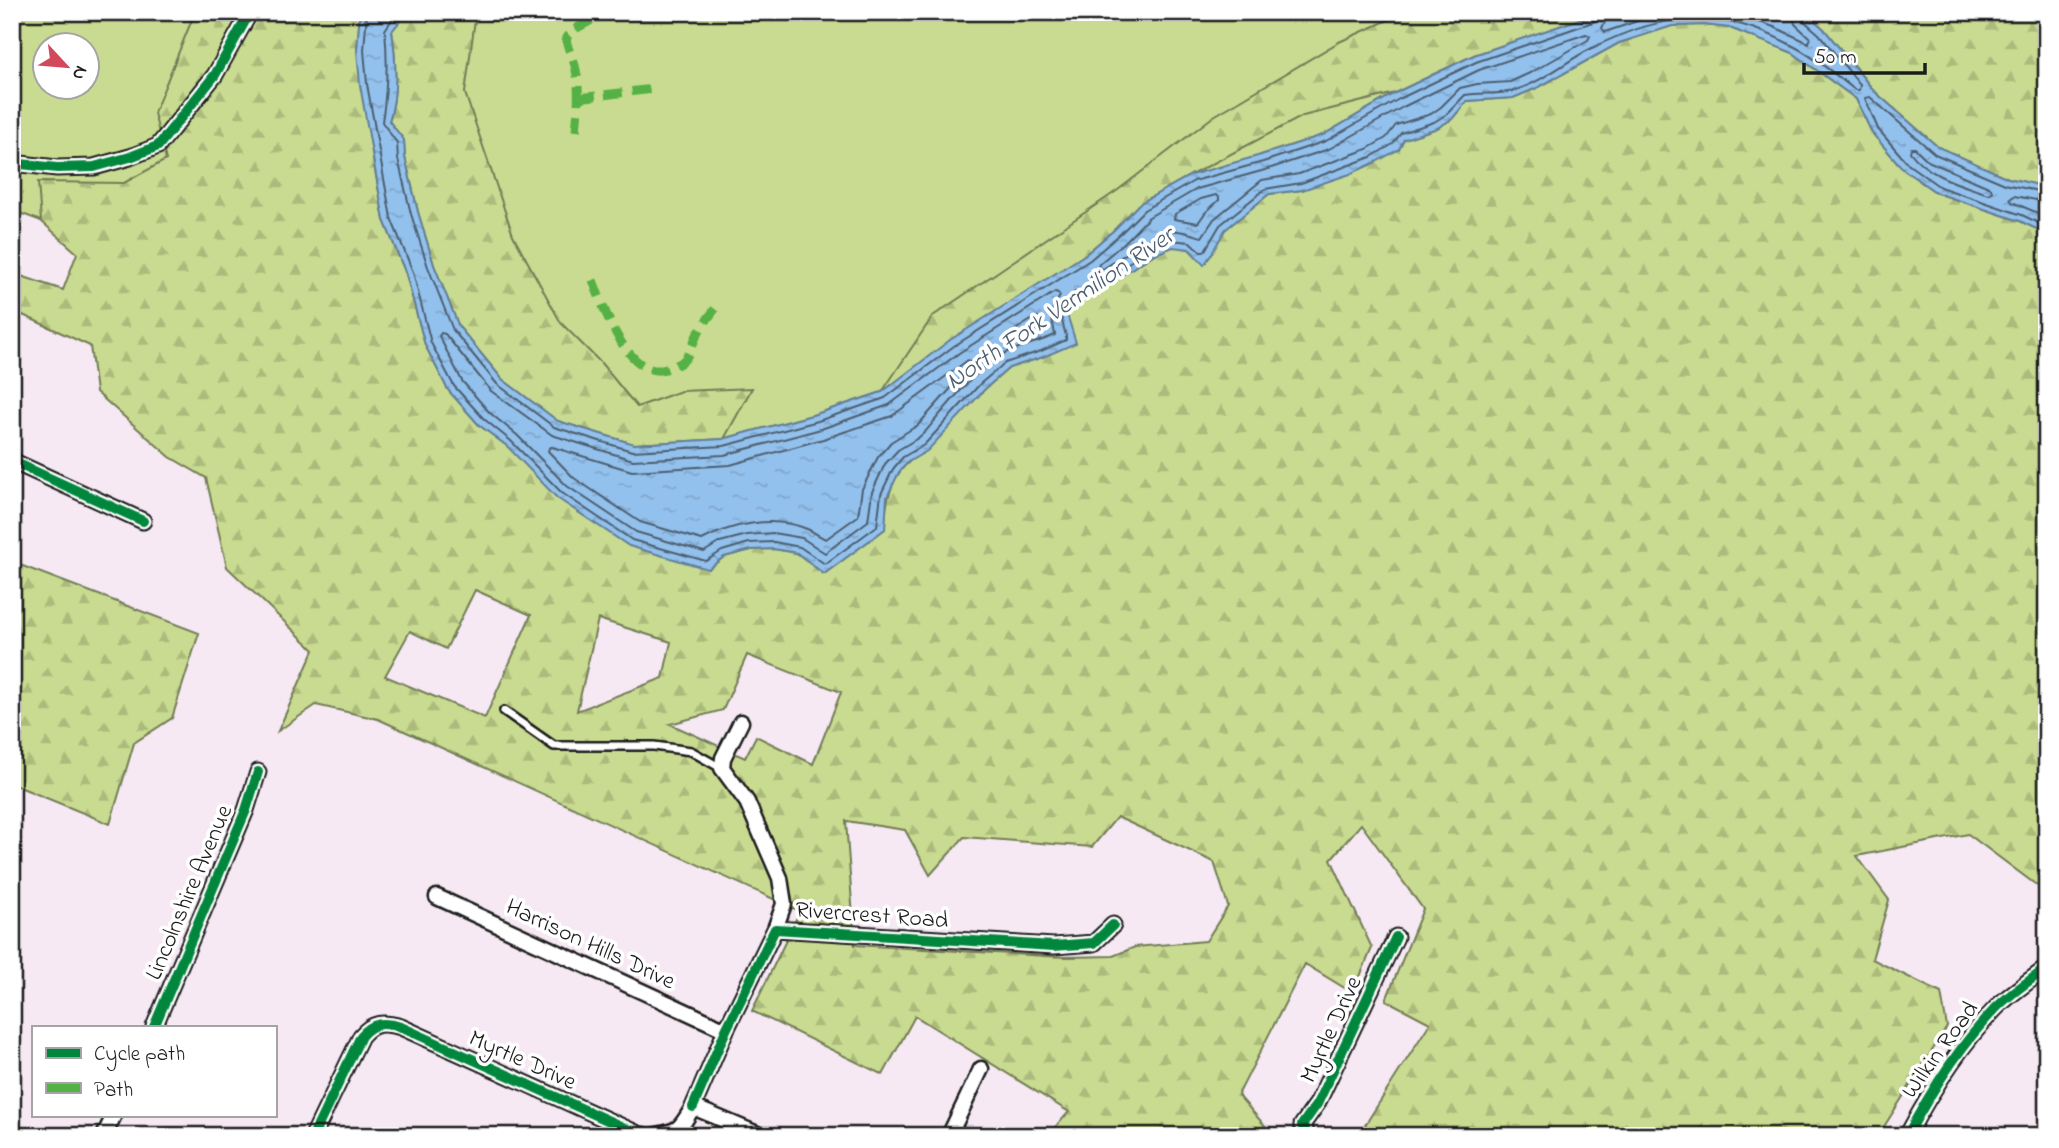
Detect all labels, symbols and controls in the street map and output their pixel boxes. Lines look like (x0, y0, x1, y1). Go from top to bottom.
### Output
north arrow (32, 32, 102, 102)
scale bar (1804, 32, 1924, 76)
text: 50 m (1814, 43, 1857, 73)
text: N (64, 61, 94, 84)
water label: North Fork Vermilion River (939, 217, 1185, 400)
street label: Lincolnshire Avenue (138, 800, 243, 986)
street label: Harrison Hills Drive (499, 891, 681, 1000)
street label: Rivercrest Road (794, 894, 950, 939)
street label: Myrtle Drive (1292, 971, 1373, 1090)
street label: Wilkin Road (1894, 994, 1989, 1106)
street label: Myrtle Drive (462, 1022, 582, 1102)
legend (32, 1026, 276, 1116)
text: Cycle path (94, 1040, 185, 1072)
text: Path (94, 1076, 133, 1106)

